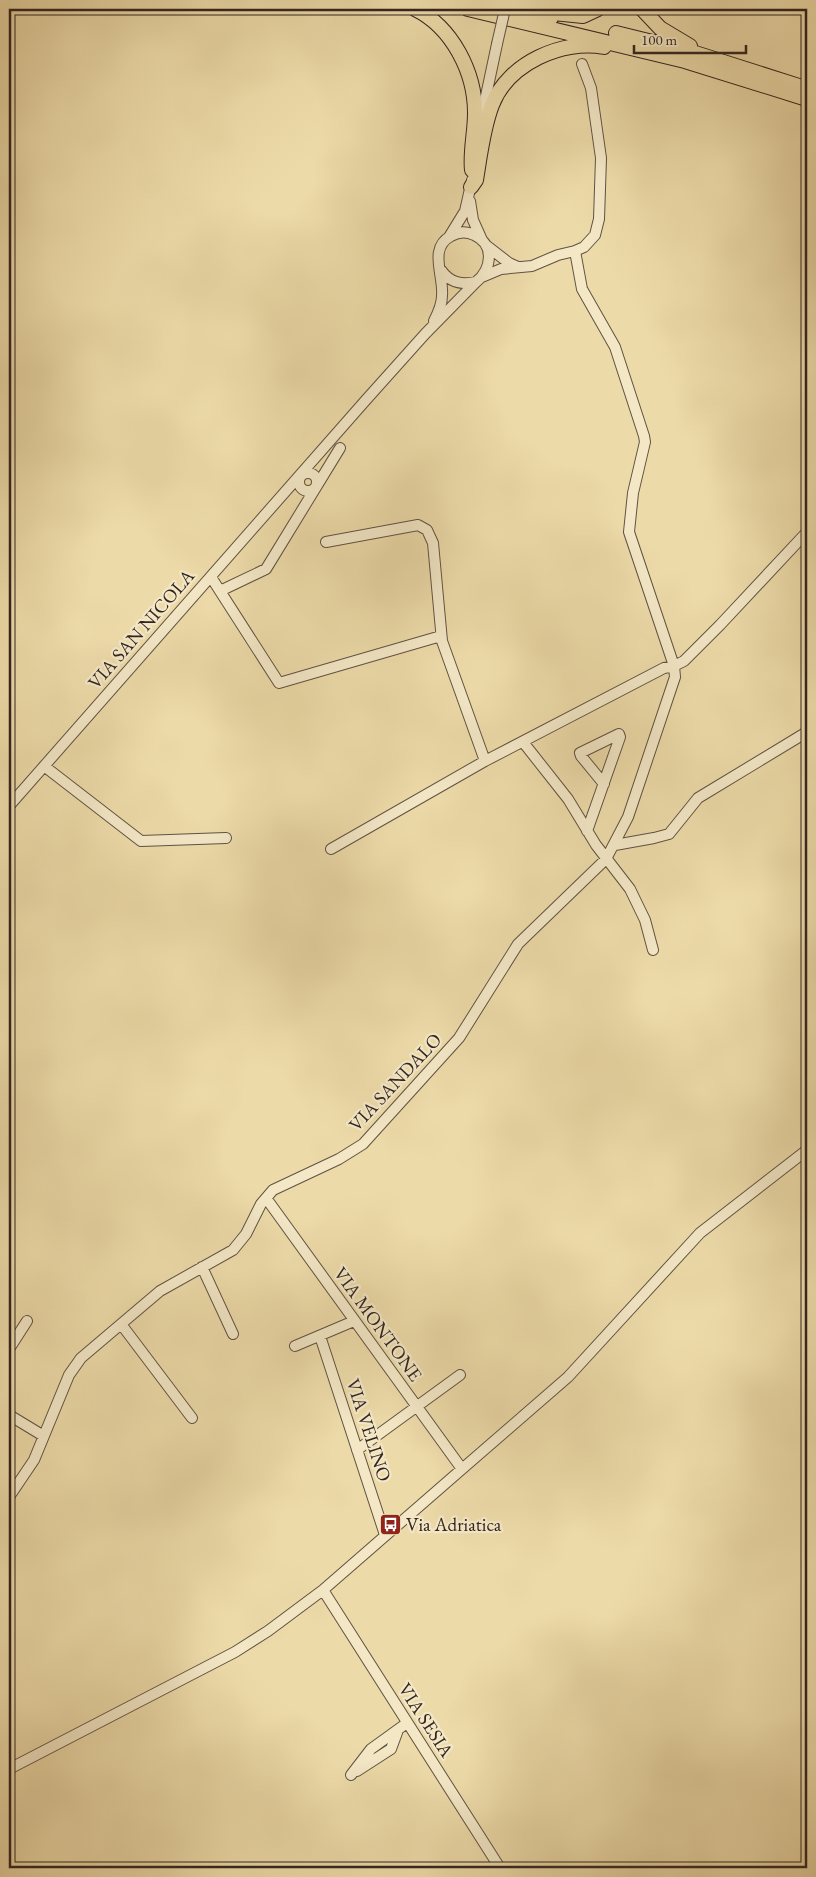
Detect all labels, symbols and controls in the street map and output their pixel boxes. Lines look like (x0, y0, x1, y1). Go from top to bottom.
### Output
scale bar (634, 22, 746, 54)
text: 100 m (641, 30, 678, 49)
street label: VIA SAN NICOLA (82, 563, 200, 694)
street label: VIA SANDALO (343, 1028, 447, 1136)
street label: VIA MONTONE (328, 1262, 428, 1386)
street label: VIA VELINO (341, 1375, 397, 1485)
bus stop icon: Via Adriatica (378, 1512, 402, 1536)
place label: Via Adriatica (406, 1512, 502, 1537)
street label: VIA SESIA (393, 1678, 460, 1763)

